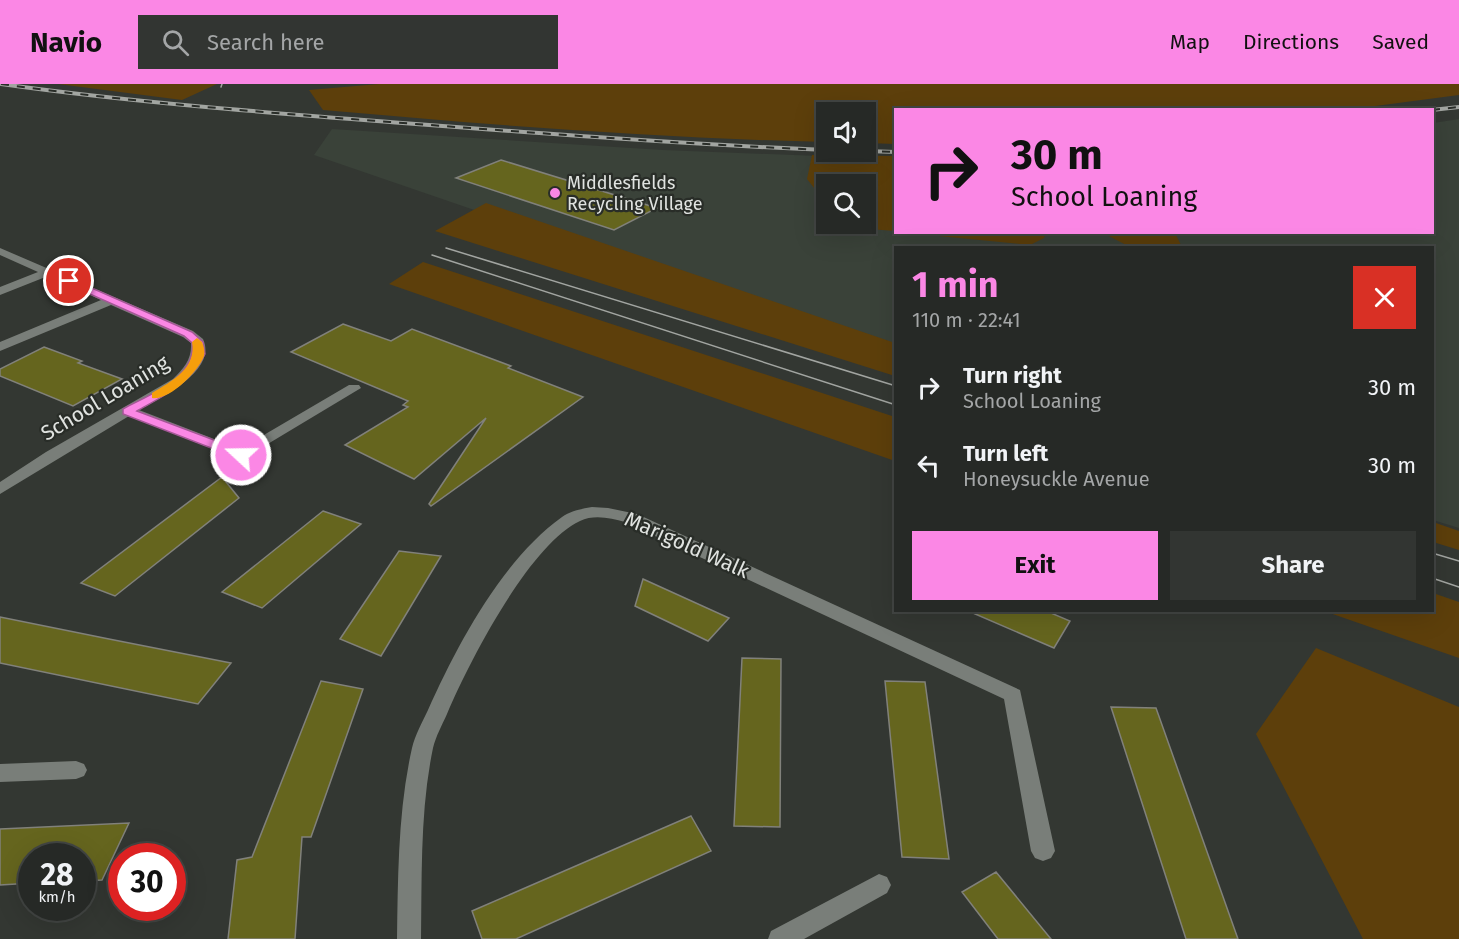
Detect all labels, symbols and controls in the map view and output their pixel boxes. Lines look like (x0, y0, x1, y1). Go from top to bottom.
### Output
search box (138, 15, 558, 69)
text: Navio (30, 26, 102, 59)
icon: search (159, 26, 192, 59)
text: Search here (207, 29, 325, 56)
text: Map (1170, 29, 1210, 55)
text: Directions (1243, 29, 1339, 55)
text: Saved (1372, 29, 1429, 55)
map controls (816, 102, 876, 234)
button: sound (816, 102, 876, 162)
text: 30 m (1011, 130, 1103, 180)
icon: right (912, 132, 990, 210)
place label: Middlesfields Recycling Village (567, 172, 703, 215)
button: search (816, 174, 876, 234)
text: School Loaning (1011, 181, 1197, 213)
marker: Middlesfields Recycling Village (548, 186, 562, 200)
pin (43, 255, 94, 306)
text: 1 min (912, 263, 999, 307)
icon: arrive (52, 264, 85, 297)
button: close (1353, 266, 1416, 329)
text: 110 m · 22:41 (912, 308, 1021, 332)
street label: School Loaning (36, 350, 174, 446)
text: Turn right (963, 362, 1062, 389)
icon: right (912, 371, 945, 404)
text: 30 m (1368, 374, 1416, 401)
text: School Loaning (963, 389, 1101, 413)
position arrow (209, 423, 273, 487)
text: Turn left (963, 440, 1048, 467)
icon: left (912, 449, 945, 482)
text: 30 m (1368, 452, 1416, 479)
text: Honeysuckle Avenue (963, 467, 1150, 491)
street label: Marigold Walk (621, 506, 754, 584)
button: Exit (912, 531, 1158, 600)
button: Share (1170, 531, 1416, 600)
speed limit sign: 30 (108, 843, 186, 921)
text: 28 (41, 857, 73, 893)
text: km/h (38, 888, 76, 906)

